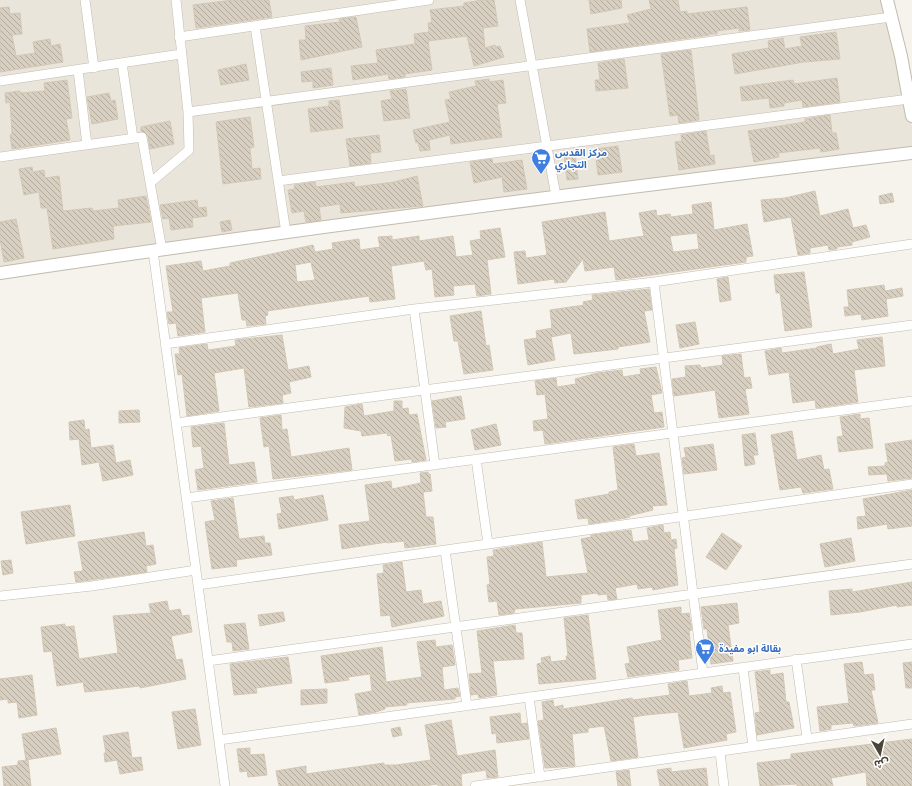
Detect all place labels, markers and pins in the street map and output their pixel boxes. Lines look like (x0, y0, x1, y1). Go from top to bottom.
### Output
place label: مركز القدس التجاري (555, 145, 607, 173)
supermarket icon: مركز القدس التجاري (530, 147, 552, 175)
supermarket icon: بقالة ابو مفيدة (694, 637, 716, 665)
place label: بقالة ابو مفيدة (719, 641, 781, 655)

